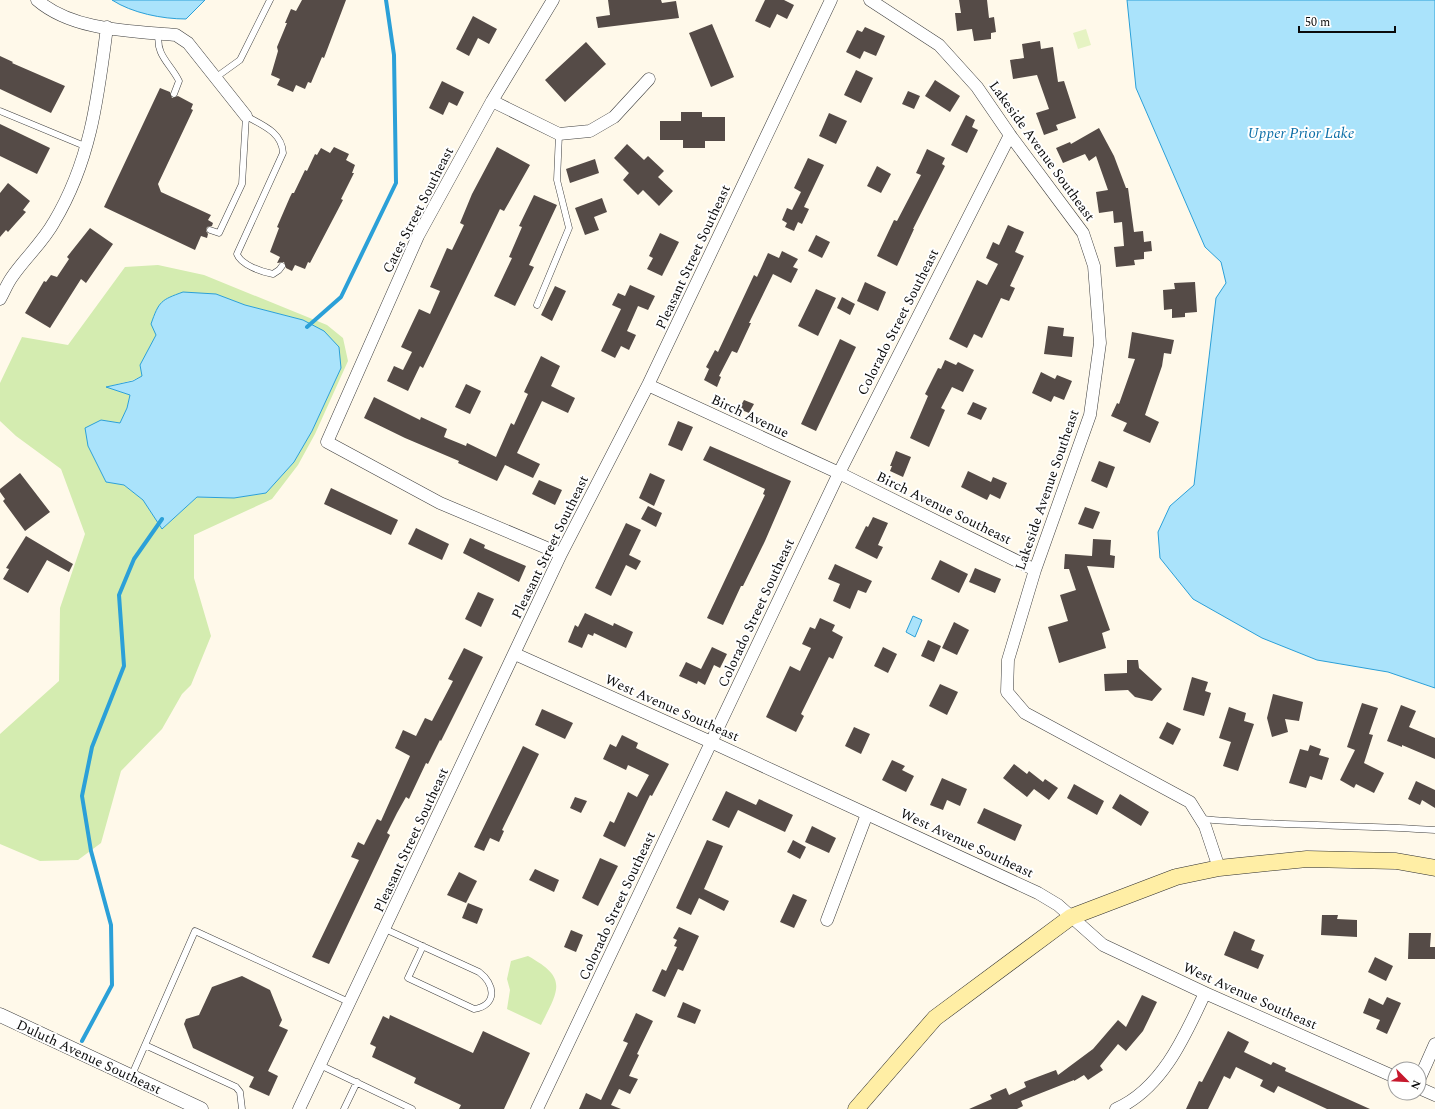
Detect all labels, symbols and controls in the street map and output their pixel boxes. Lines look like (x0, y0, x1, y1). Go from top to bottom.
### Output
scale bar (1299, 8, 1395, 34)
text: 50 m (1305, 13, 1330, 32)
street label: Lakeside Avenue Southeast (984, 76, 1100, 226)
water label: Upper Prior Lake (1248, 122, 1355, 145)
street label: Cates Street Southeast (377, 143, 459, 277)
street label: Pleasant Street Southeast (650, 181, 736, 333)
street label: Colorado Street Southeast (852, 245, 944, 399)
street label: Birch Avenue (708, 389, 793, 443)
street label: Lakeside Avenue Southeast (1010, 407, 1084, 573)
street label: Birch Avenue Southeast (873, 466, 1015, 550)
street label: Pleasant Street Southeast (506, 472, 594, 622)
street label: Colorado Street Southeast (712, 535, 800, 691)
street label: West Avenue Southeast (601, 669, 743, 747)
street label: Pleasant Street Southeast (368, 764, 454, 916)
street label: West Avenue Southeast (897, 803, 1037, 883)
street label: Colorado Street Southeast (573, 828, 661, 984)
street label: West Avenue Southeast (1179, 957, 1321, 1035)
street label: Duluth Avenue Southeast (13, 1014, 165, 1100)
north arrow (1387, 1061, 1427, 1101)
text: N (1406, 1077, 1425, 1092)

